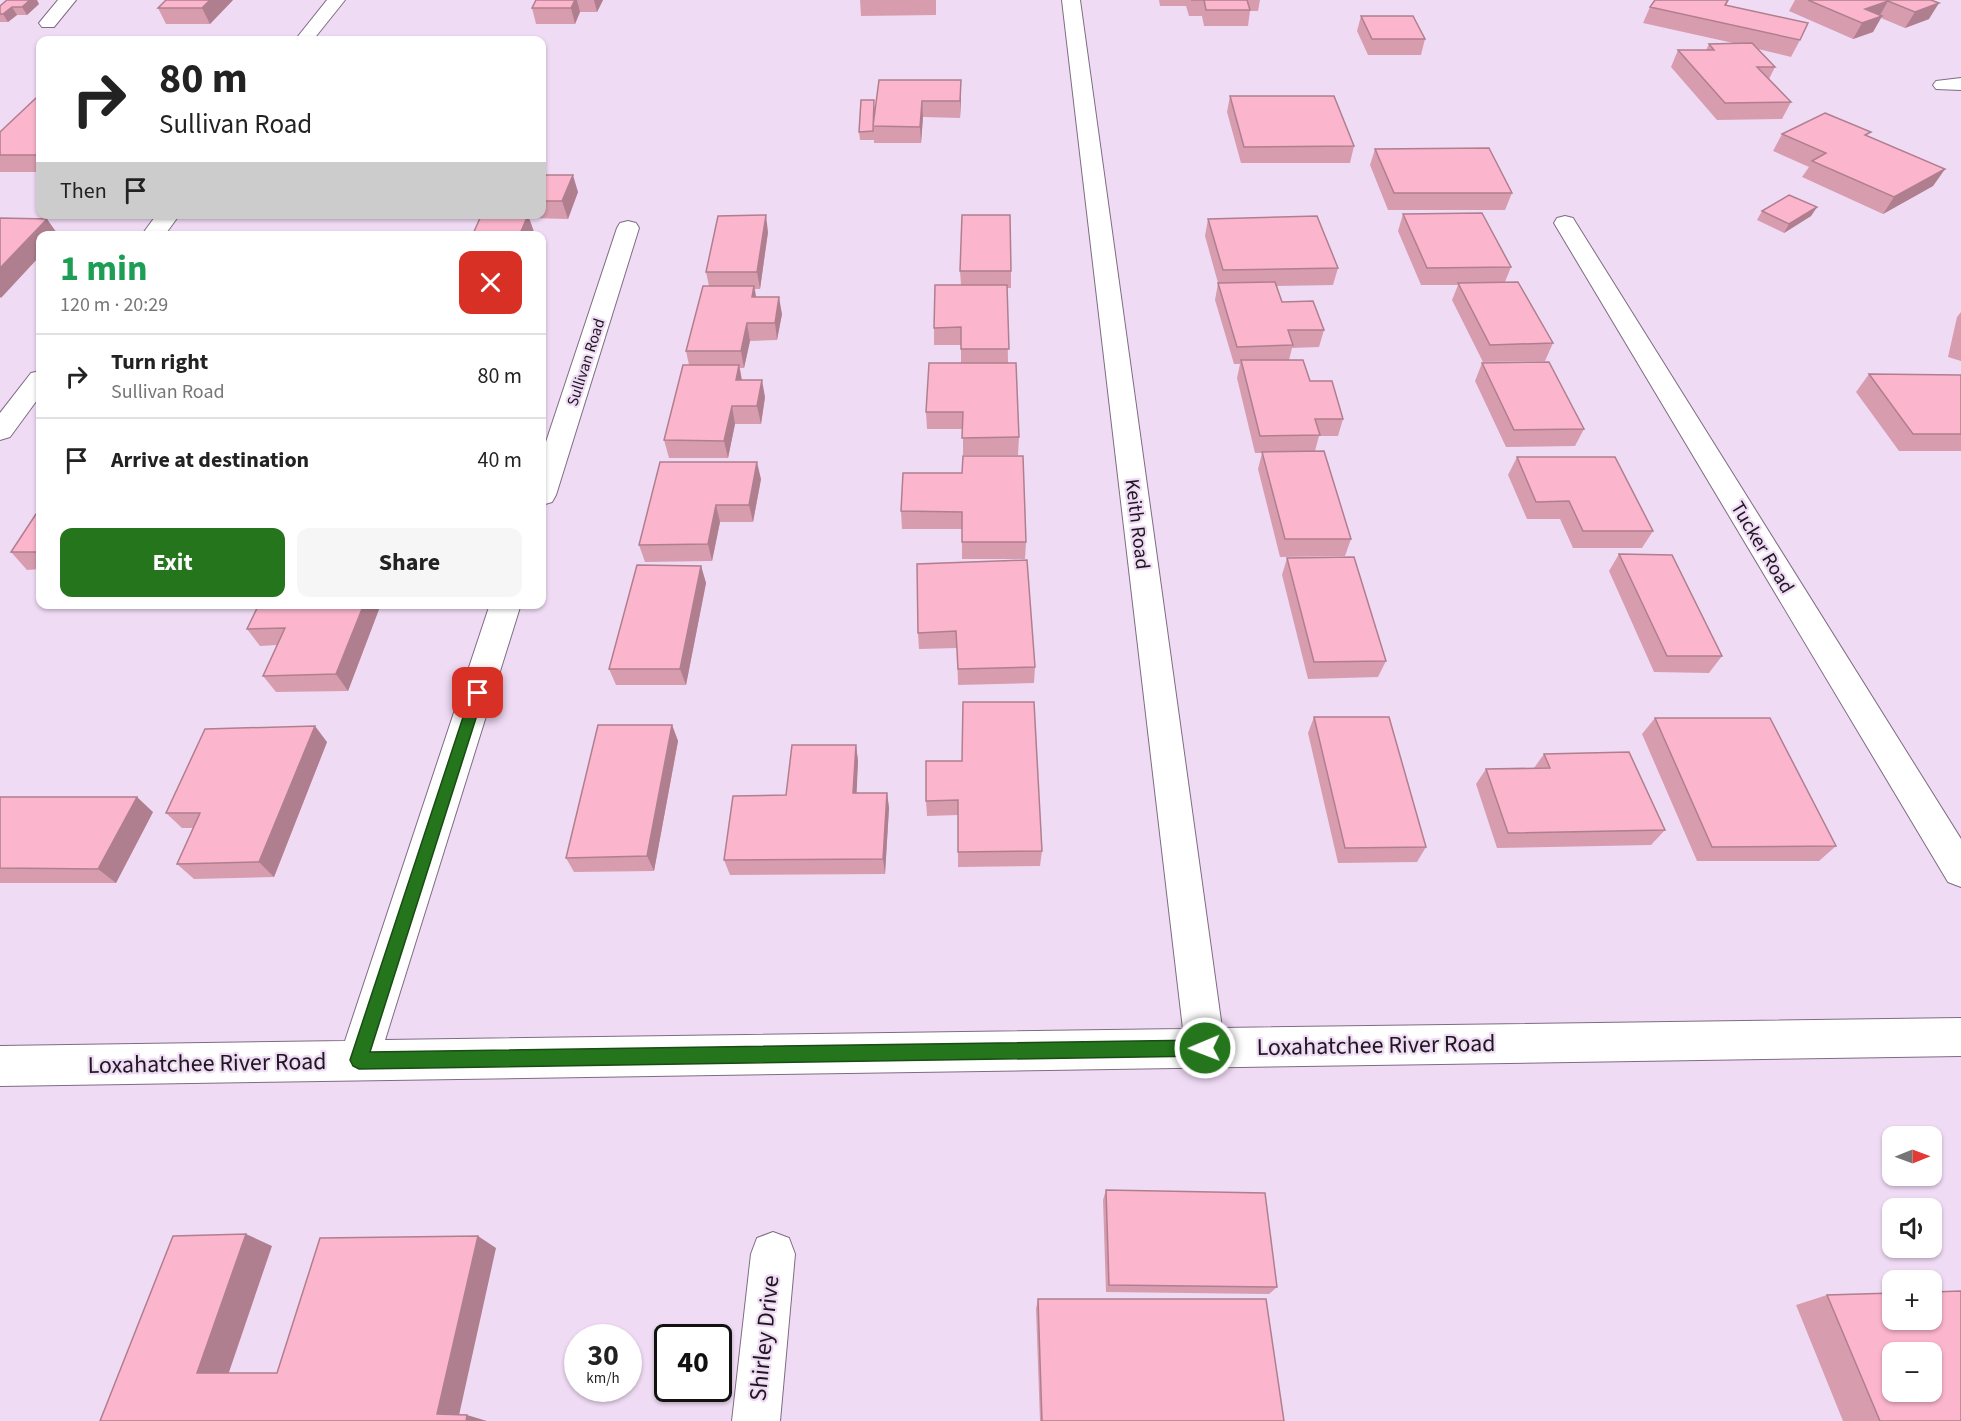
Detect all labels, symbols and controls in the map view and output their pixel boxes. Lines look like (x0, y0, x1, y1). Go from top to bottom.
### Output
text: 80 m (159, 49, 248, 109)
icon: right (60, 60, 138, 138)
text: Sullivan Road (159, 105, 312, 144)
icon: arrive (119, 174, 152, 207)
text: Then (60, 175, 107, 207)
text: 1 min (60, 243, 148, 294)
button: close (459, 251, 522, 314)
text: 120 m · 20:29 (60, 291, 168, 319)
street label: Sullivan Road (561, 316, 610, 409)
text: Turn right (111, 346, 208, 378)
icon: right (60, 360, 93, 393)
text: 80 m (477, 360, 522, 392)
text: Sullivan Road (111, 378, 225, 406)
icon: arrive (60, 444, 93, 477)
text: Arrive at destination (111, 444, 309, 476)
text: 40 m (477, 444, 522, 476)
street label: Keith Road (1118, 477, 1156, 571)
street label: Tucker Road (1724, 496, 1801, 599)
button: Exit (60, 528, 285, 597)
button: Share (297, 528, 522, 597)
pin (452, 667, 503, 718)
icon: arrive (461, 676, 494, 709)
position arrow (1173, 1016, 1237, 1080)
street label: Loxahatchee River Road (1256, 1026, 1496, 1065)
street label: Loxahatchee River Road (87, 1044, 327, 1083)
north arrow (1882, 1126, 1942, 1186)
map controls (1882, 1126, 1942, 1402)
button: sound (1882, 1198, 1942, 1258)
button: + (1882, 1270, 1942, 1330)
street label: Shirley Drive (740, 1273, 789, 1403)
speed limit sign: 40 (654, 1324, 732, 1402)
text: 30 (587, 1334, 619, 1377)
button: − (1882, 1342, 1942, 1402)
text: km/h (586, 1368, 620, 1389)

